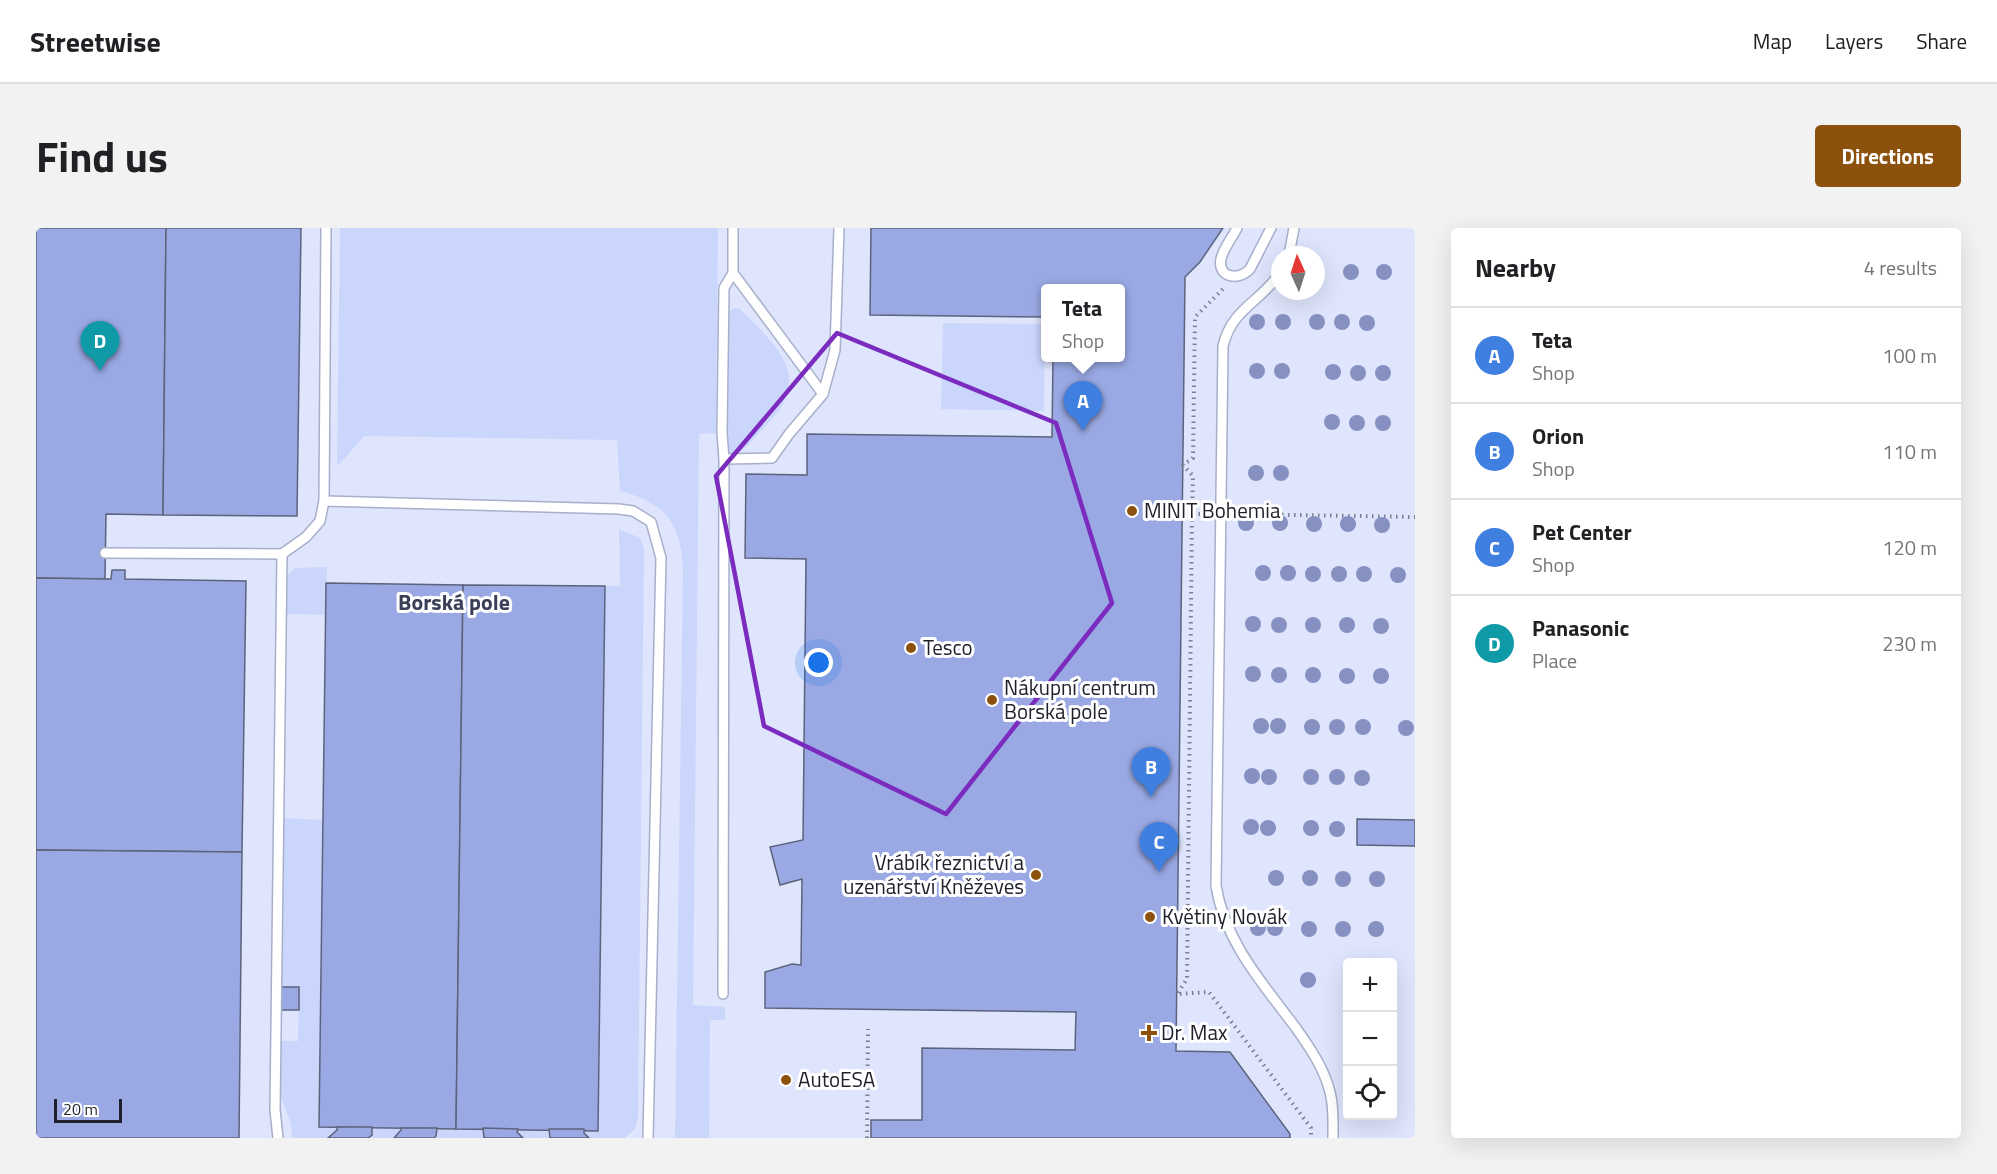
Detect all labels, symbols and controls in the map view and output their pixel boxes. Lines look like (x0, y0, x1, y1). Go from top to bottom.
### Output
text: Streetwise (30, 20, 161, 63)
text: Map (1753, 25, 1792, 57)
text: Layers (1825, 25, 1883, 57)
text: Share (1916, 25, 1967, 57)
text: Find us (36, 124, 168, 188)
button: Directions (1815, 125, 1961, 187)
north arrow (1271, 246, 1325, 300)
text: Nearby (1475, 248, 1556, 287)
text: 4 results (1864, 252, 1937, 283)
popup (1041, 284, 1125, 362)
text: Teta (1062, 291, 1102, 325)
pin: D (80, 322, 120, 371)
text: Teta (1532, 323, 1573, 357)
text: Shop (1062, 325, 1104, 356)
text: A (1488, 340, 1501, 371)
text: 100 m (1882, 340, 1937, 371)
text: Shop (1532, 357, 1575, 388)
pin: A (1064, 382, 1102, 431)
text: Orion (1532, 419, 1584, 453)
text: B (1488, 436, 1501, 467)
text: 110 m (1882, 436, 1937, 467)
text: Shop (1532, 453, 1575, 484)
place label: MINIT Bohemia (1144, 494, 1281, 526)
marker: MINIT Bohemia (1125, 504, 1139, 518)
text: Pet Center (1532, 515, 1632, 549)
text: C (1489, 532, 1500, 563)
text: 120 m (1882, 532, 1937, 563)
text: Shop (1532, 549, 1575, 580)
district label: Borská pole (398, 585, 510, 619)
text: Panasonic (1532, 611, 1629, 645)
text: D (1488, 628, 1501, 659)
text: 230 m (1882, 628, 1937, 659)
place label: Tesco (923, 631, 973, 663)
marker: Tesco (904, 641, 918, 655)
text: Place (1532, 645, 1577, 676)
your location (804, 648, 833, 677)
place label: Nákupní centrum Borská pole (1004, 671, 1156, 727)
marker: Nákupní centrum Borská pole (985, 693, 999, 707)
pin: B (1132, 748, 1170, 797)
pin: C (1140, 822, 1178, 872)
place label: Vrábík řeznictví a uzenářství Kněževes (843, 846, 1024, 902)
marker: Vrábík řeznictví a uzenářství Kněževes (1029, 868, 1043, 882)
place label: Květiny Novák (1162, 900, 1287, 932)
marker: Květiny Novák (1143, 910, 1157, 924)
map controls (1343, 958, 1397, 1120)
button: + (1343, 958, 1397, 1012)
button: − (1343, 1012, 1397, 1066)
place label: Dr. Max (1161, 1016, 1228, 1048)
marker: Dr. Max (1142, 1026, 1156, 1040)
place label: AutoESA (798, 1063, 876, 1095)
button: locate (1343, 1066, 1397, 1120)
marker: AutoESA (779, 1073, 793, 1087)
scale bar (54, 1096, 122, 1124)
text: 20 m (63, 1097, 98, 1121)

